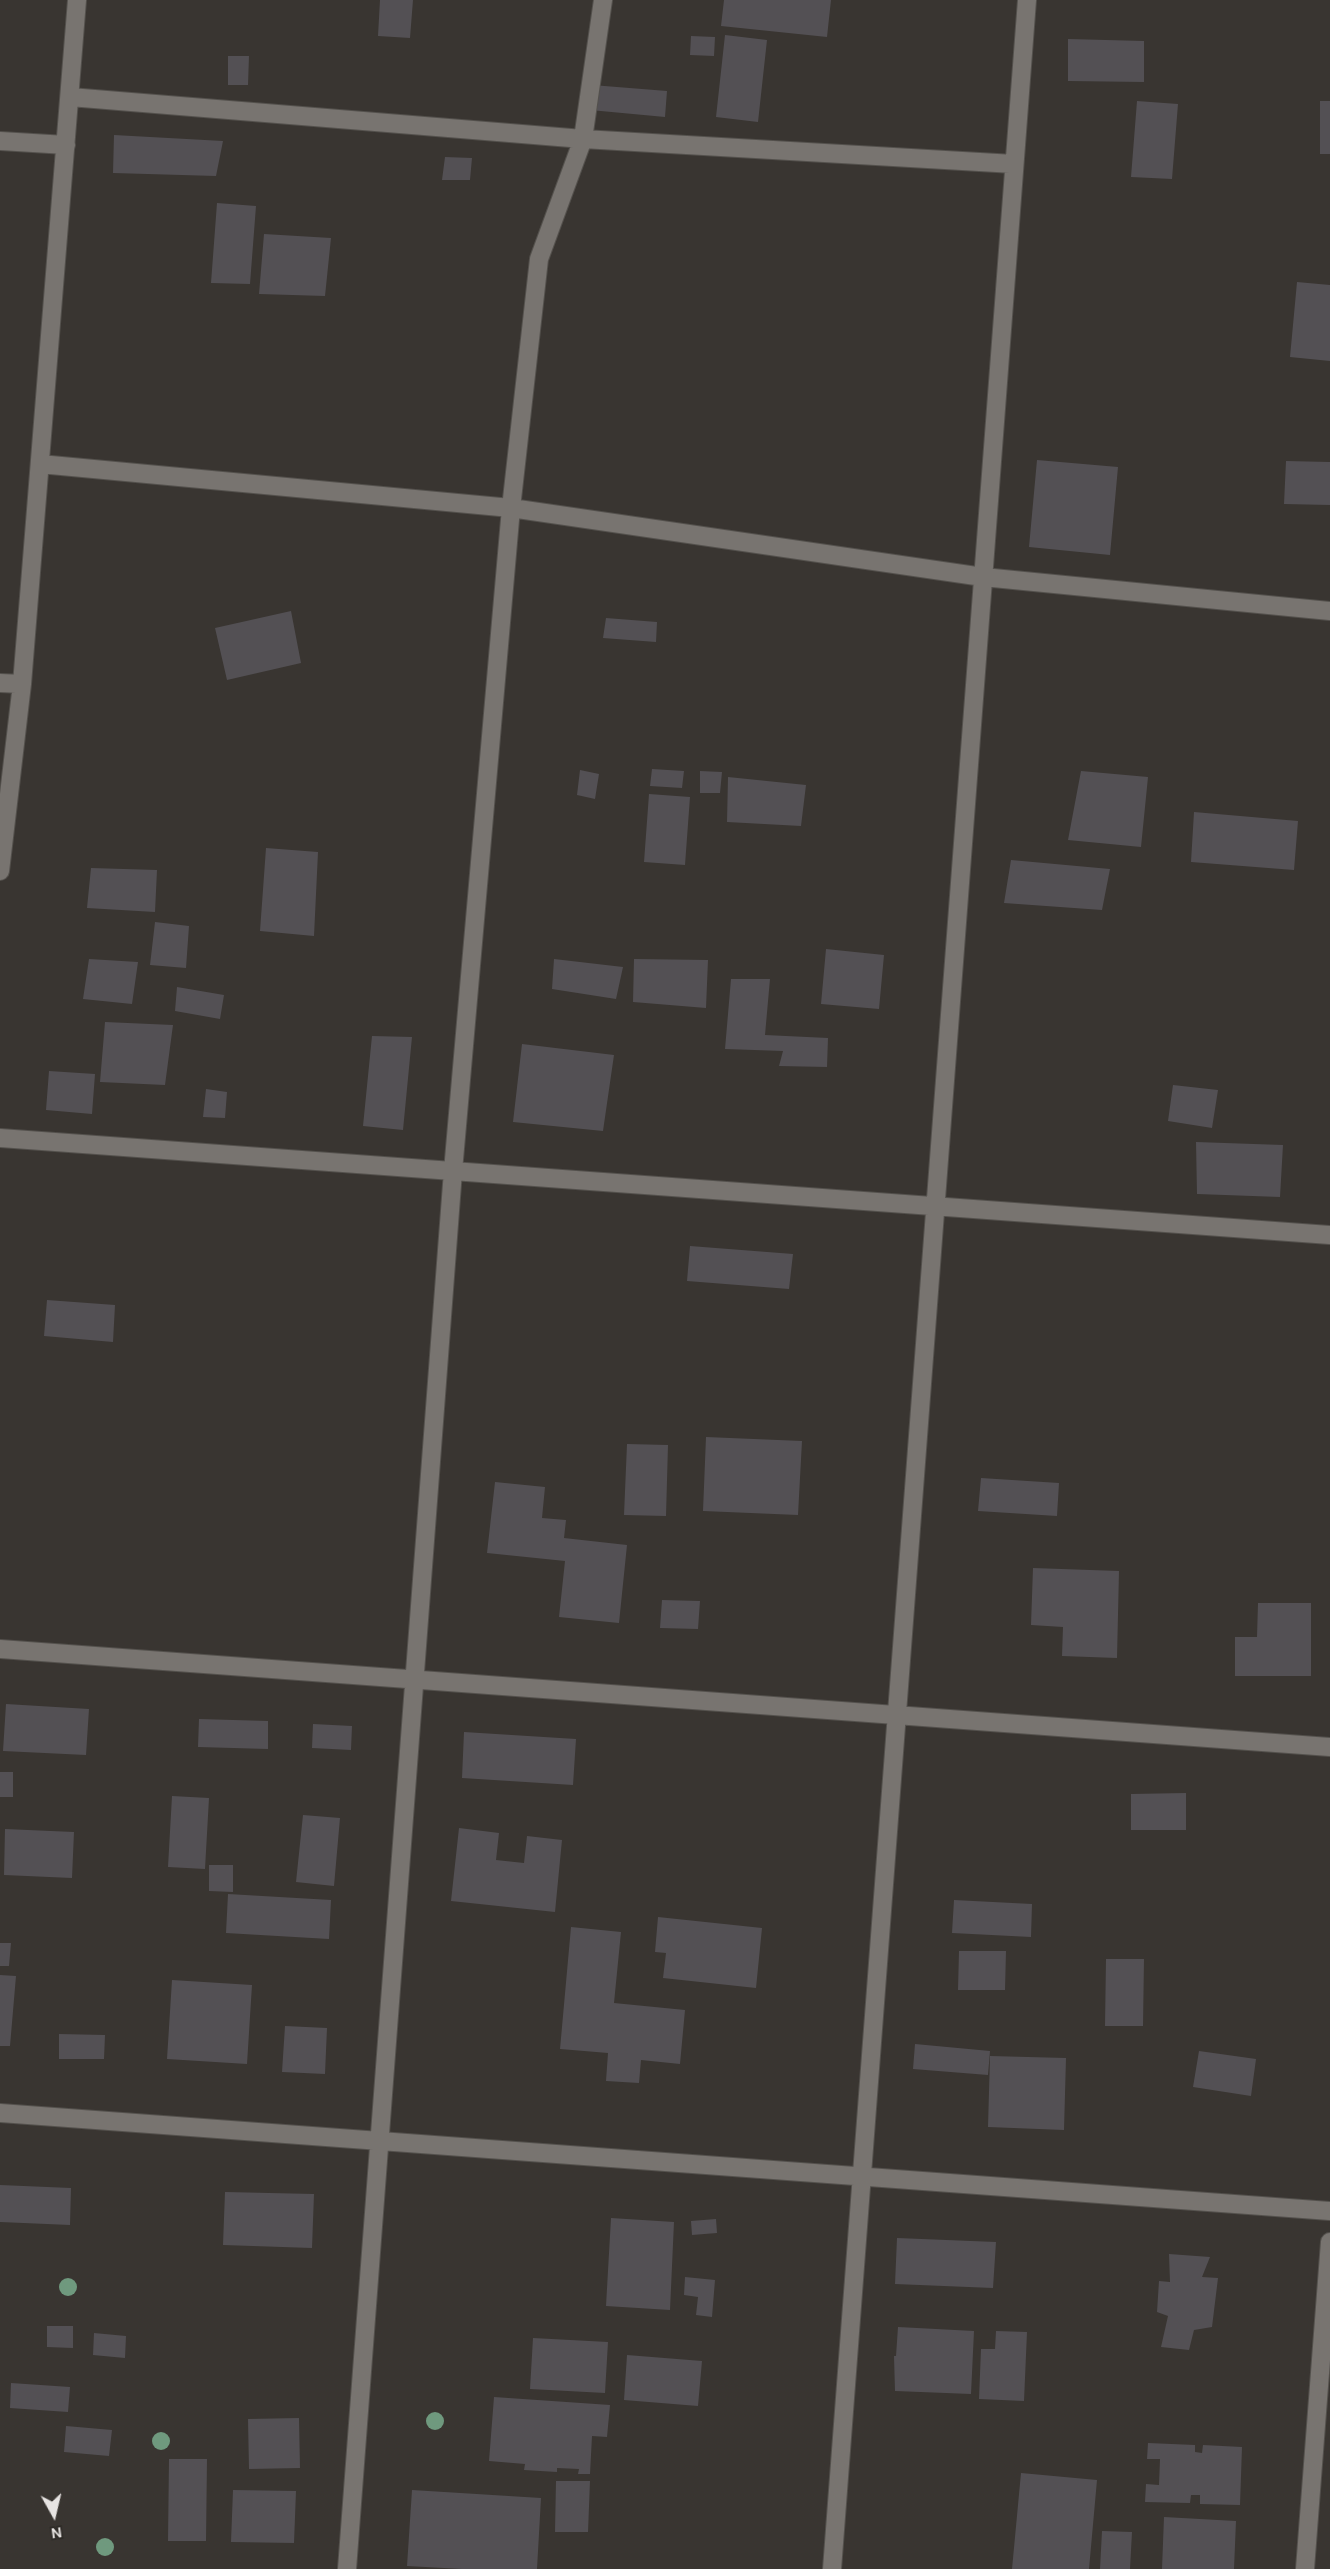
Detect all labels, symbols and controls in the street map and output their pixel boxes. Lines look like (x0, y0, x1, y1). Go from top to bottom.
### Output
north arrow (24, 2485, 84, 2545)
text: N (50, 2523, 64, 2544)

